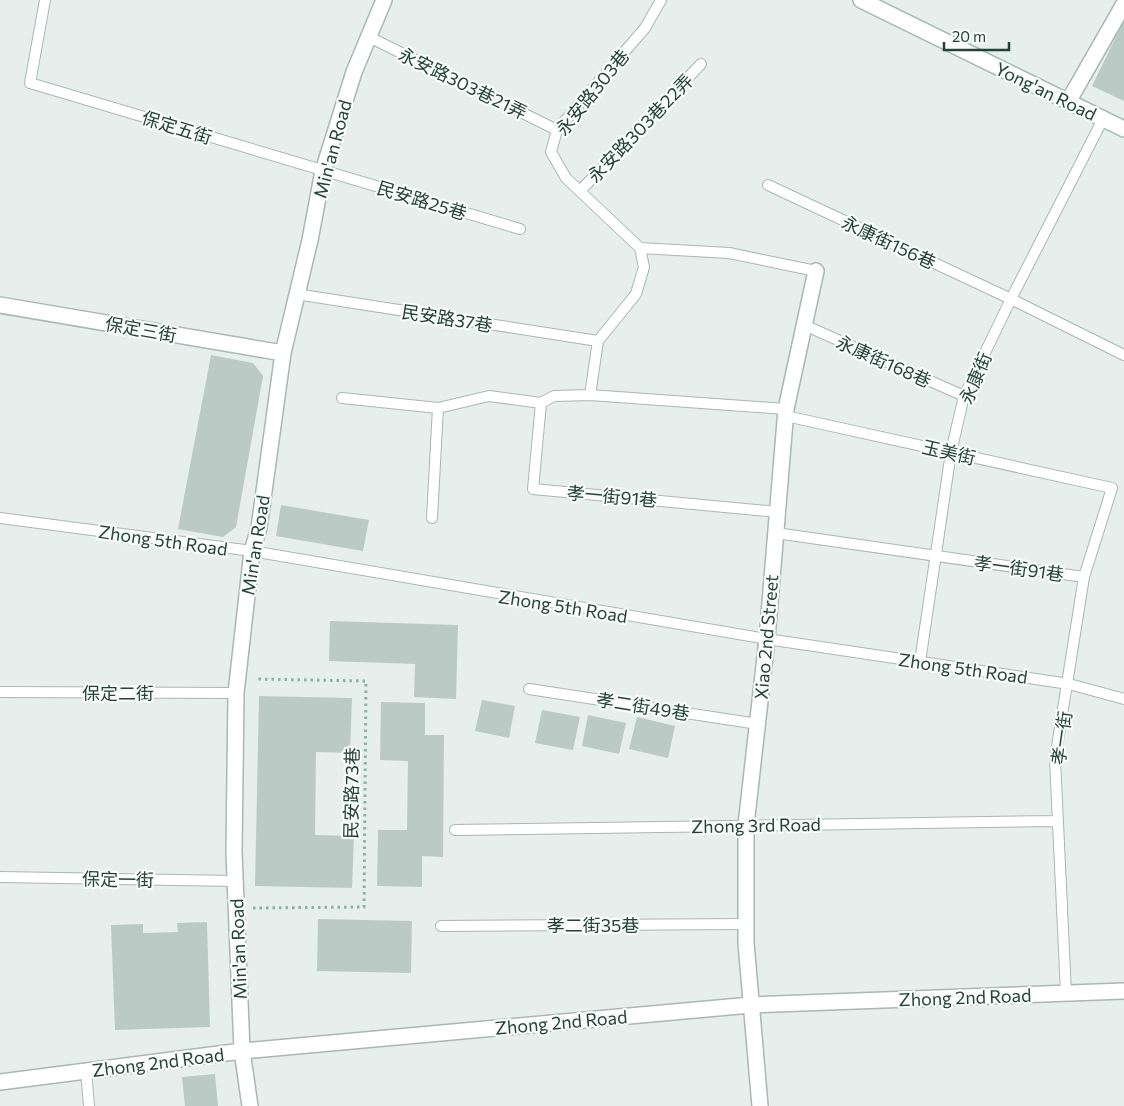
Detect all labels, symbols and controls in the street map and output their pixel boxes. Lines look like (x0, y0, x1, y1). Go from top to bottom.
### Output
scale bar (944, 20, 1009, 52)
text: 20 m (952, 27, 986, 45)
street label: 永安路303巷21弄 (395, 42, 531, 124)
street label: 永安路303巷 (551, 45, 633, 139)
street label: Yong'an Road (992, 57, 1100, 125)
street label: 永安路303巷22弄 (583, 69, 697, 187)
street label: Min'an Road (308, 97, 356, 201)
street label: 保定五街 (139, 106, 215, 148)
street label: 民安路25巷 (375, 176, 469, 224)
street label: 永康街156巷 (839, 211, 939, 273)
street label: 民安路37巷 (400, 300, 494, 336)
street label: 保定三街 (104, 312, 178, 346)
street label: 永康街168巷 (833, 330, 935, 392)
street label: 永康街 (954, 349, 996, 407)
street label: 玉美街 (920, 435, 978, 469)
street label: 孝一街91巷 (566, 481, 658, 511)
street label: Min'an Road (236, 493, 274, 597)
street label: Zhong 5th Road (97, 520, 229, 560)
street label: 孝一街91巷 (973, 551, 1065, 585)
street label: Xiao 2nd Street (750, 574, 782, 700)
street label: Zhong 5th Road (497, 585, 629, 627)
street label: Zhong 5th Road (897, 648, 1029, 688)
street label: 保定二街 (82, 682, 154, 704)
street label: 孝二街49巷 (595, 688, 691, 724)
street label: 孝一街 (1046, 710, 1076, 766)
street label: 民安路73巷 (339, 747, 363, 839)
street label: Zhong 3rd Road (691, 813, 821, 837)
street label: 保定一街 (82, 867, 154, 891)
street label: Min'an Road (225, 898, 251, 1000)
street label: 孝二街35巷 (547, 914, 639, 936)
street label: Zhong 2nd Road (898, 984, 1032, 1010)
street label: Zhong 2nd Road (494, 1005, 628, 1039)
street label: Zhong 2nd Road (91, 1043, 225, 1081)

